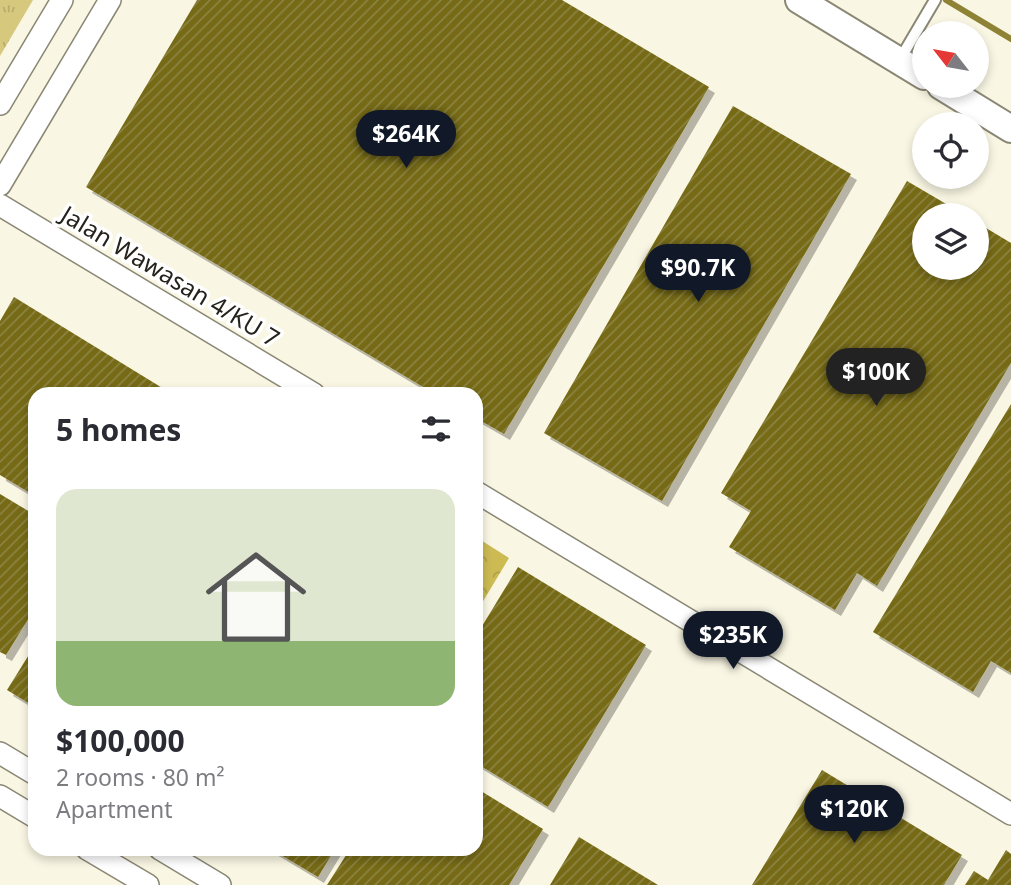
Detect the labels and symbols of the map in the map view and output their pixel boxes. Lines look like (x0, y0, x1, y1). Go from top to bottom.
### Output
north arrow (912, 21, 989, 98)
pin: $264K (357, 110, 455, 170)
street label: Jalan Wawasan 4/KU 7 (54, 196, 286, 354)
pin: $90.7K (641, 244, 755, 304)
pin: $100K (827, 348, 925, 408)
pin: $235K (684, 612, 782, 671)
pin: $120K (805, 786, 903, 845)

